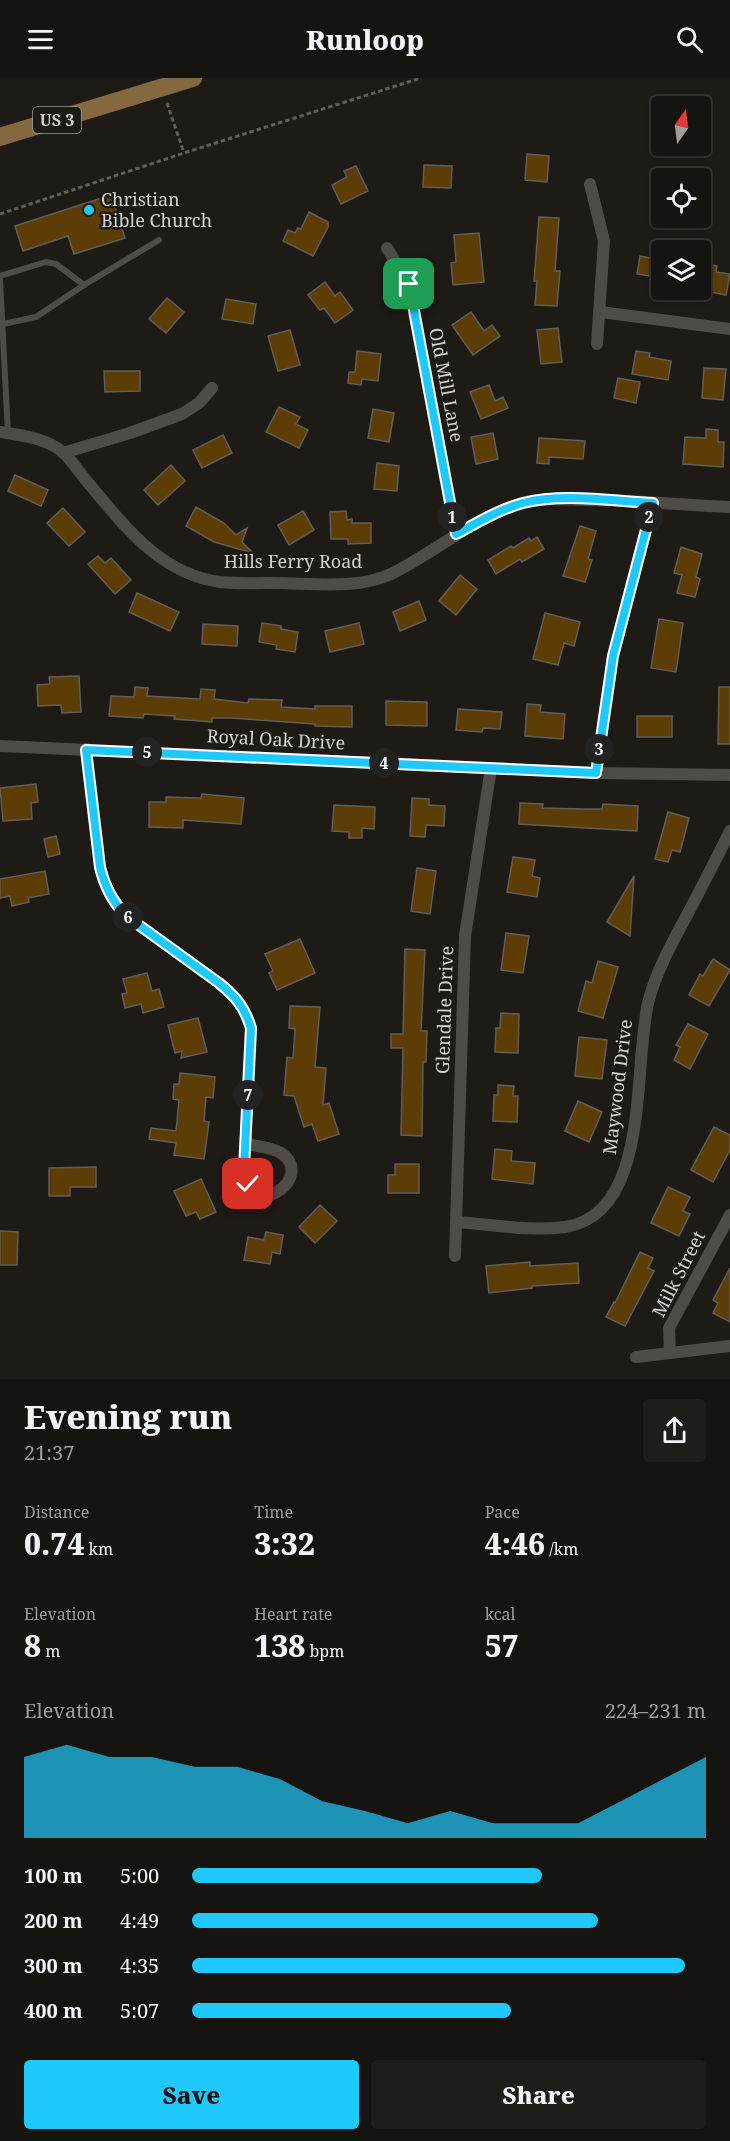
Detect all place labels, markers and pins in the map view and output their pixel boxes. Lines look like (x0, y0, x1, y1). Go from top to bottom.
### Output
place label: Christian Bible Church (101, 187, 212, 232)
marker: Christian Bible Church (82, 203, 96, 217)
pin (383, 258, 434, 309)
pin: 1 (437, 502, 467, 532)
pin: 2 (634, 502, 664, 532)
pin: 3 (584, 734, 614, 764)
pin: 5 (132, 737, 162, 767)
pin: 4 (369, 748, 399, 778)
pin: 6 (113, 902, 143, 932)
pin: 7 (233, 1080, 263, 1110)
pin (222, 1158, 273, 1209)

